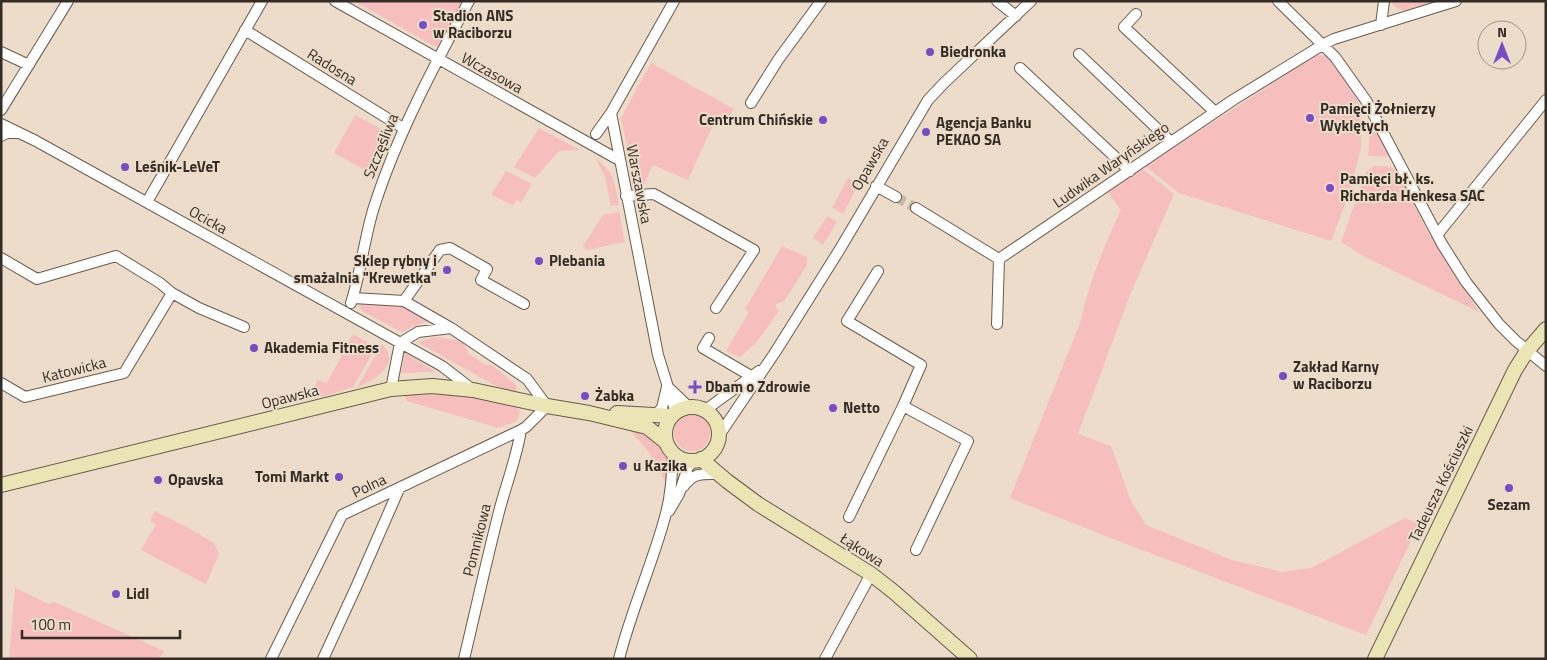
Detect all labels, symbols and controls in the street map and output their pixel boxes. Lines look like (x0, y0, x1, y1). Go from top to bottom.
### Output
place label: Stadion ANS w Raciborzu (433, 4, 513, 44)
marker: Stadion ANS w Raciborzu (417, 19, 429, 31)
north arrow (1477, 20, 1527, 70)
text: N (1497, 21, 1507, 42)
place label: Biedronka (940, 40, 1006, 63)
street label: Radosna (303, 42, 362, 91)
street label: Wczasowa (457, 46, 528, 99)
marker: Biedronka (924, 46, 936, 58)
place label: Pamięci Żołnierzy Wyklętych (1320, 97, 1436, 137)
place label: Centrum Chińskie (699, 108, 813, 131)
street label: Szczęśliwa (357, 109, 404, 182)
place label: Agencja Banku PEKAO SA (936, 111, 1032, 151)
marker: Pamięci Żołnierzy Wyklętych (1304, 112, 1316, 124)
marker: Centrum Chińskie (817, 114, 829, 126)
street label: Ludwika Waryńskiego (1048, 116, 1174, 213)
marker: Agencja Banku PEKAO SA (920, 126, 932, 138)
street label: Opawska (845, 132, 894, 195)
street label: Warszawska (621, 142, 659, 226)
place label: Leśnik-LeVeT (135, 155, 220, 178)
marker: Leśnik-LeVeT (119, 161, 131, 173)
place label: Pamięci bł. ks. Richarda Henkesa SAC (1340, 167, 1485, 207)
marker: Pamięci bł. ks. Richarda Henkesa SAC (1324, 182, 1336, 194)
street label: Ocicka (185, 200, 232, 240)
place label: Sklep rybny i smażalnia "Krewetka" (294, 249, 437, 289)
place label: Plebania (549, 249, 606, 272)
marker: Plebania (533, 255, 545, 267)
marker: Sklep rybny i smażalnia "Krewetka" (441, 264, 453, 276)
place label: Akademia Fitness (264, 336, 379, 359)
marker: Akademia Fitness (248, 342, 260, 354)
street label: Katowicka (40, 350, 109, 389)
place label: Zakład Karny w Raciborzu (1293, 355, 1380, 395)
marker: Zakład Karny w Raciborzu (1277, 370, 1289, 382)
place label: Dbam o Zdrowie (705, 375, 811, 398)
street label: Opawska (259, 378, 321, 415)
marker: Dbam o Zdrowie (689, 381, 701, 393)
place label: Żabka (595, 384, 635, 407)
marker: Żabka (579, 390, 591, 402)
place label: Netto (843, 396, 880, 419)
marker: Netto (827, 402, 839, 414)
street label: Tadeusza Kościuszki (1402, 421, 1479, 546)
place label: u Kazika (633, 454, 687, 477)
marker: u Kazika (617, 460, 629, 472)
place label: Tomi Markt (255, 465, 330, 488)
street label: Polna (348, 467, 390, 504)
place label: Opavska (168, 468, 224, 491)
marker: Tomi Markt (333, 471, 345, 483)
marker: Opavska (152, 474, 164, 486)
marker: Sezam (1503, 482, 1515, 494)
place label: Sezam (1488, 493, 1530, 516)
street label: Pomnikowa (456, 501, 497, 579)
street label: Łąkowa (835, 526, 889, 573)
place label: Lidl (126, 582, 149, 605)
marker: Lidl (110, 588, 122, 600)
scale bar (22, 608, 180, 640)
text: 100 m (30, 613, 71, 636)

